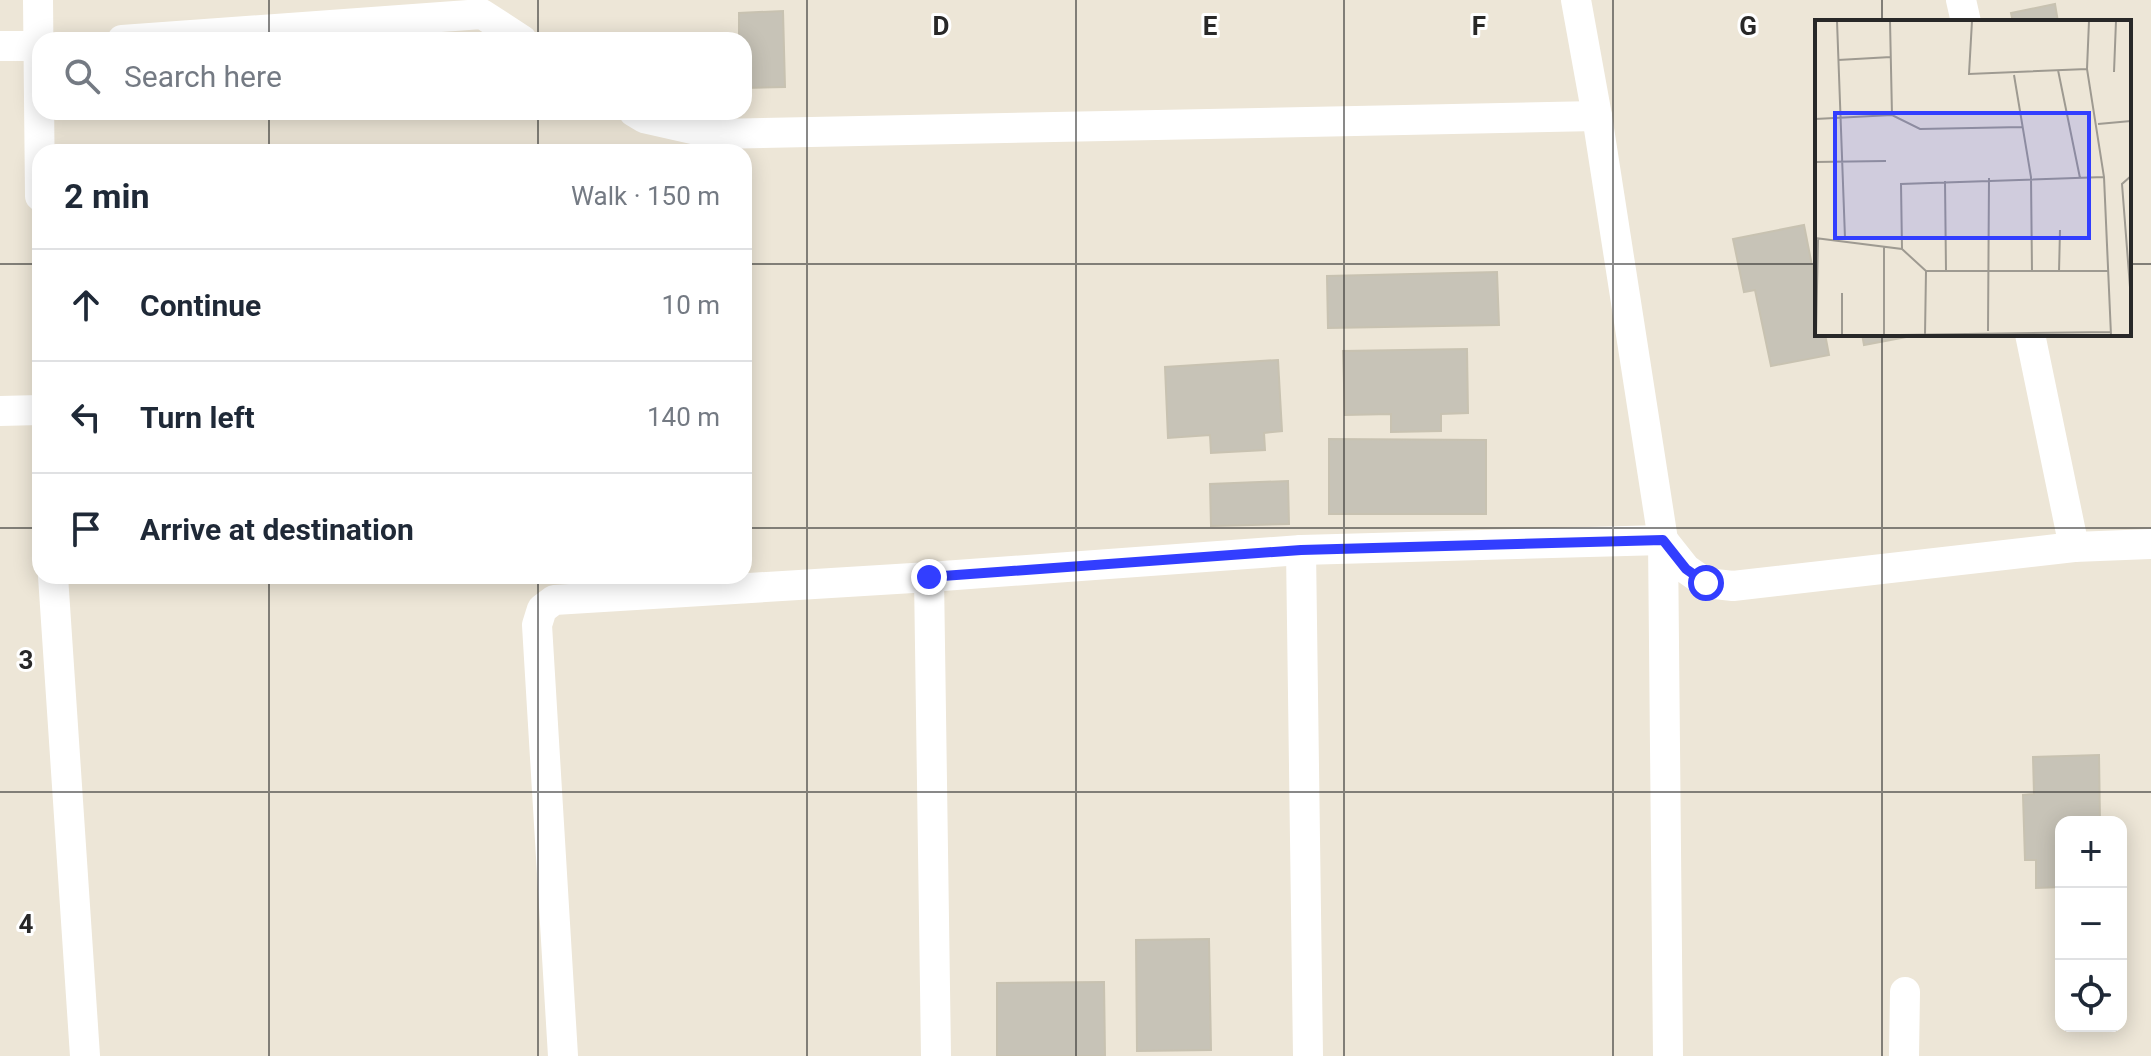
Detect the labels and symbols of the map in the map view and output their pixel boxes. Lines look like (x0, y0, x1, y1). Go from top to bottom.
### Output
text: D (933, 11, 949, 41)
text: E (1203, 11, 1218, 41)
text: F (1472, 11, 1486, 41)
text: G (1739, 11, 1757, 41)
inset map (1815, 20, 2131, 336)
route end (911, 559, 947, 595)
route start (1688, 565, 1724, 601)
text: 3 (19, 645, 33, 675)
text: 4 (19, 909, 34, 939)

